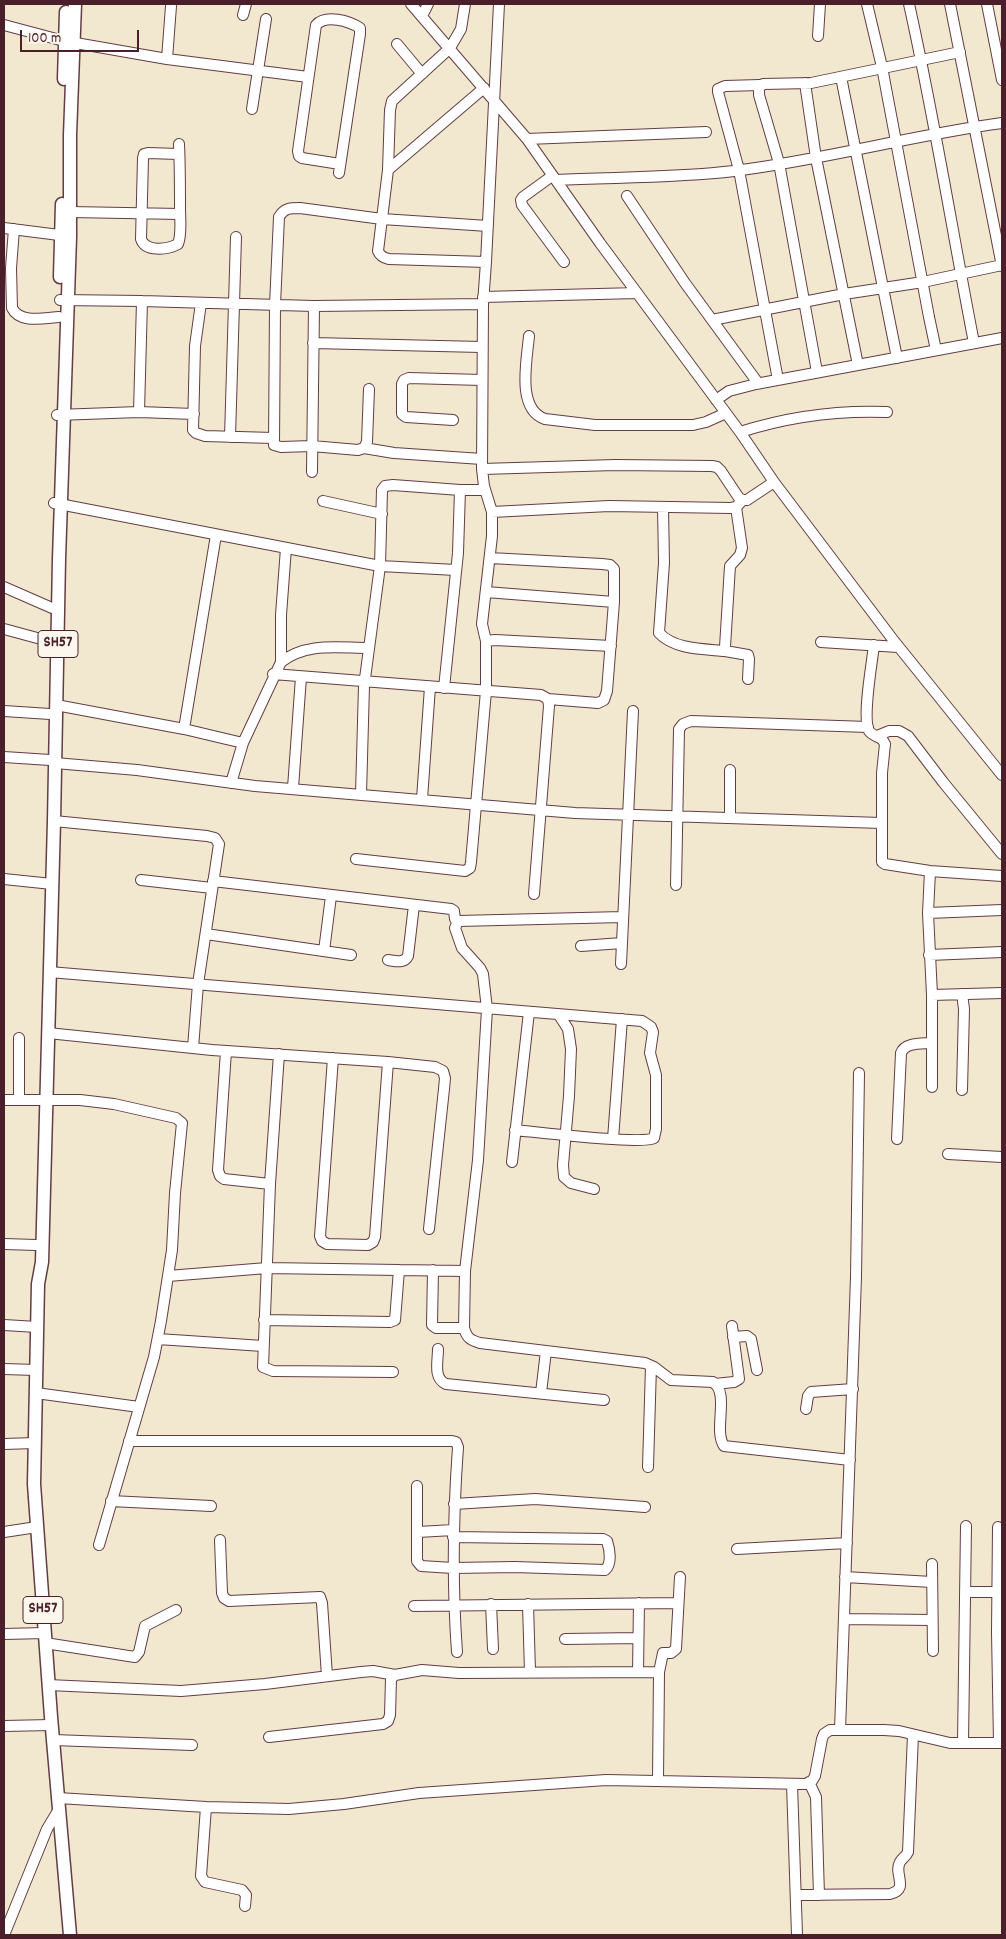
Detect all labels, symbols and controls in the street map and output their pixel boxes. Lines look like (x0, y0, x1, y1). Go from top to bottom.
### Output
scale bar (22, 20, 141, 52)
text: 100 m (28, 28, 61, 50)
road number: SH57 (38, 630, 78, 658)
road number: SH57 (23, 1596, 63, 1624)

